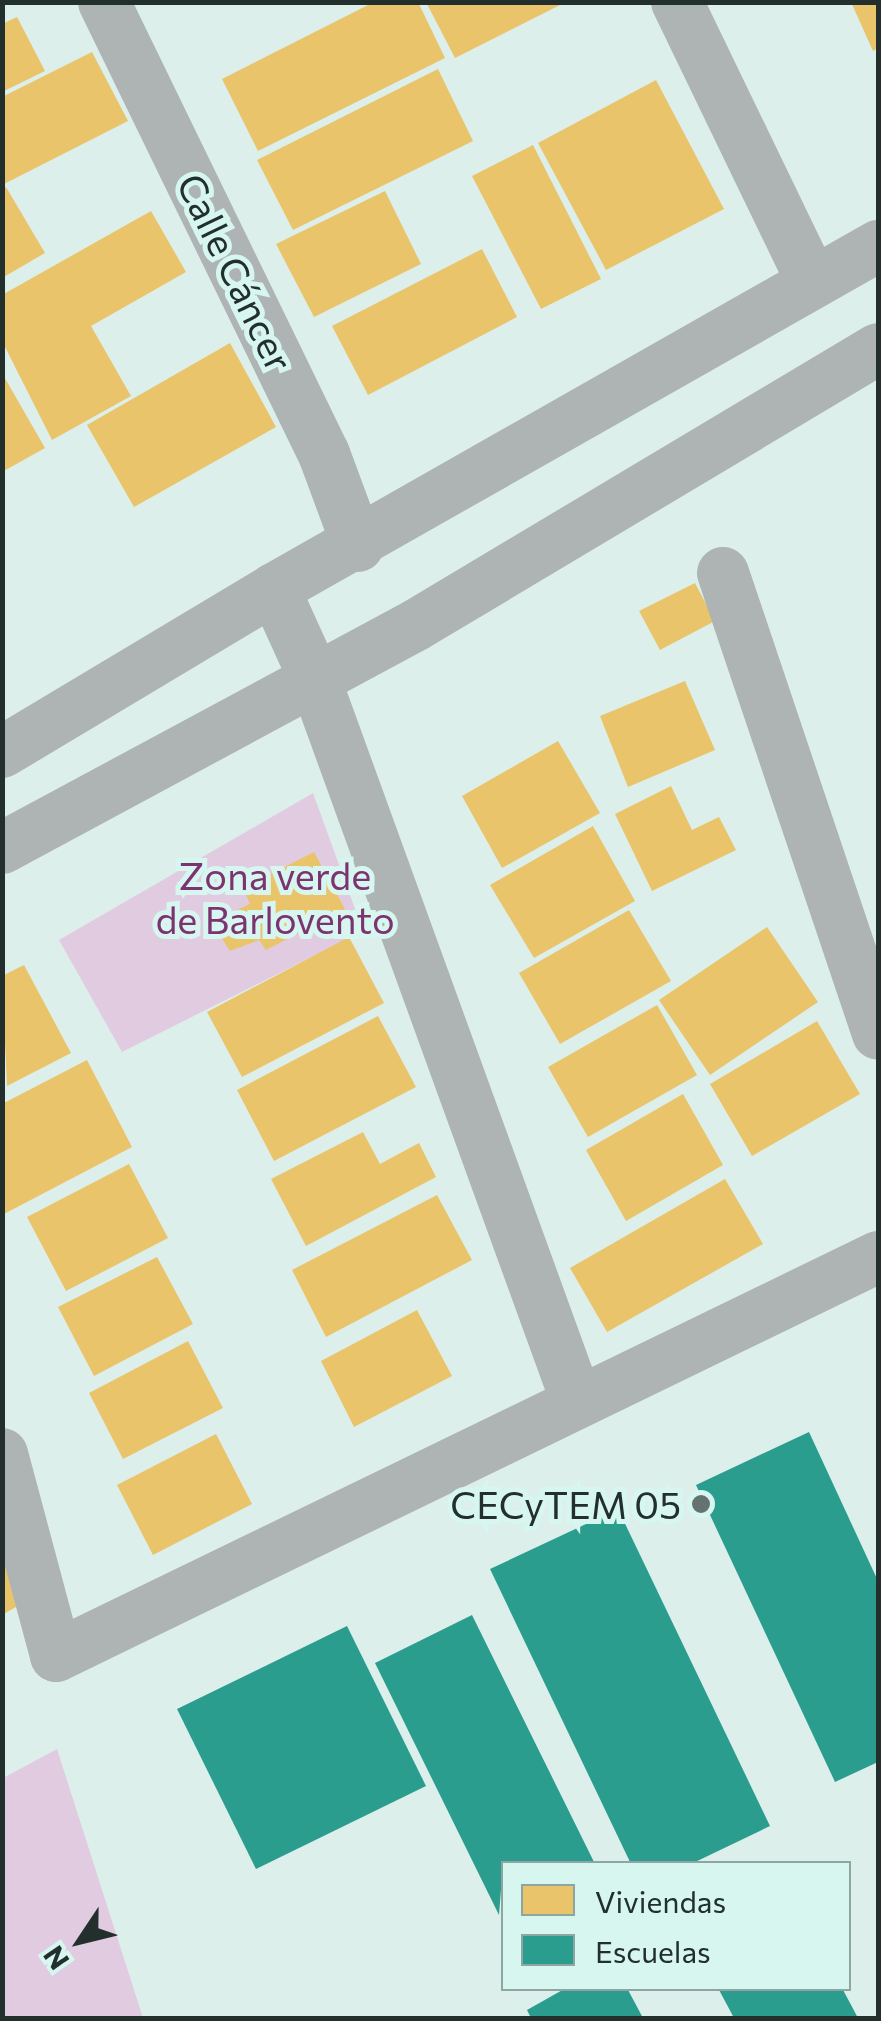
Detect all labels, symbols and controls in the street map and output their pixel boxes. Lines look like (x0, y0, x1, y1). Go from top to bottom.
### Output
street label: Calle Cáncer (169, 166, 303, 378)
park label: Zona verde de Barlovento (155, 852, 395, 942)
place label: CECyTEM 05 (450, 1481, 681, 1527)
marker: CECyTEM 05 (690, 1493, 712, 1515)
legend (501, 1861, 851, 1991)
text: Viviendas (595, 1882, 726, 1919)
north arrow (30, 1891, 130, 1991)
text: Escuelas (595, 1932, 711, 1969)
text: N (35, 1940, 75, 1977)

